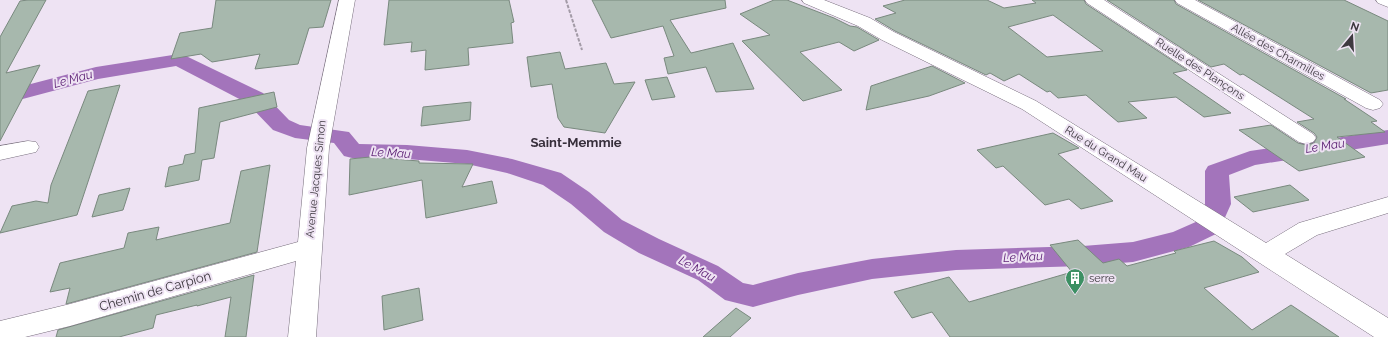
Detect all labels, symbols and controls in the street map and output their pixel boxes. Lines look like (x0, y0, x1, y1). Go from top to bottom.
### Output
north arrow (1332, 16, 1372, 56)
text: N (1349, 19, 1361, 34)
street label: Allée des Charmilles (1229, 21, 1327, 83)
street label: Ruelle des Plançons (1153, 35, 1247, 103)
water label: Le Mau (52, 67, 94, 91)
street label: Avenue Jacques Simon (303, 119, 329, 239)
street label: Rue du Grand Mau (1062, 123, 1150, 185)
district label: Saint-Memmie (530, 135, 622, 150)
water label: Le Mau (1304, 136, 1346, 156)
water label: Le Mau (371, 145, 411, 161)
water label: Le Mau (1003, 249, 1043, 265)
water label: Le Mau (676, 253, 718, 285)
building icon: serre (1064, 267, 1086, 295)
street label: Chemin de Carpion (97, 268, 213, 314)
place label: serre (1089, 272, 1115, 285)

